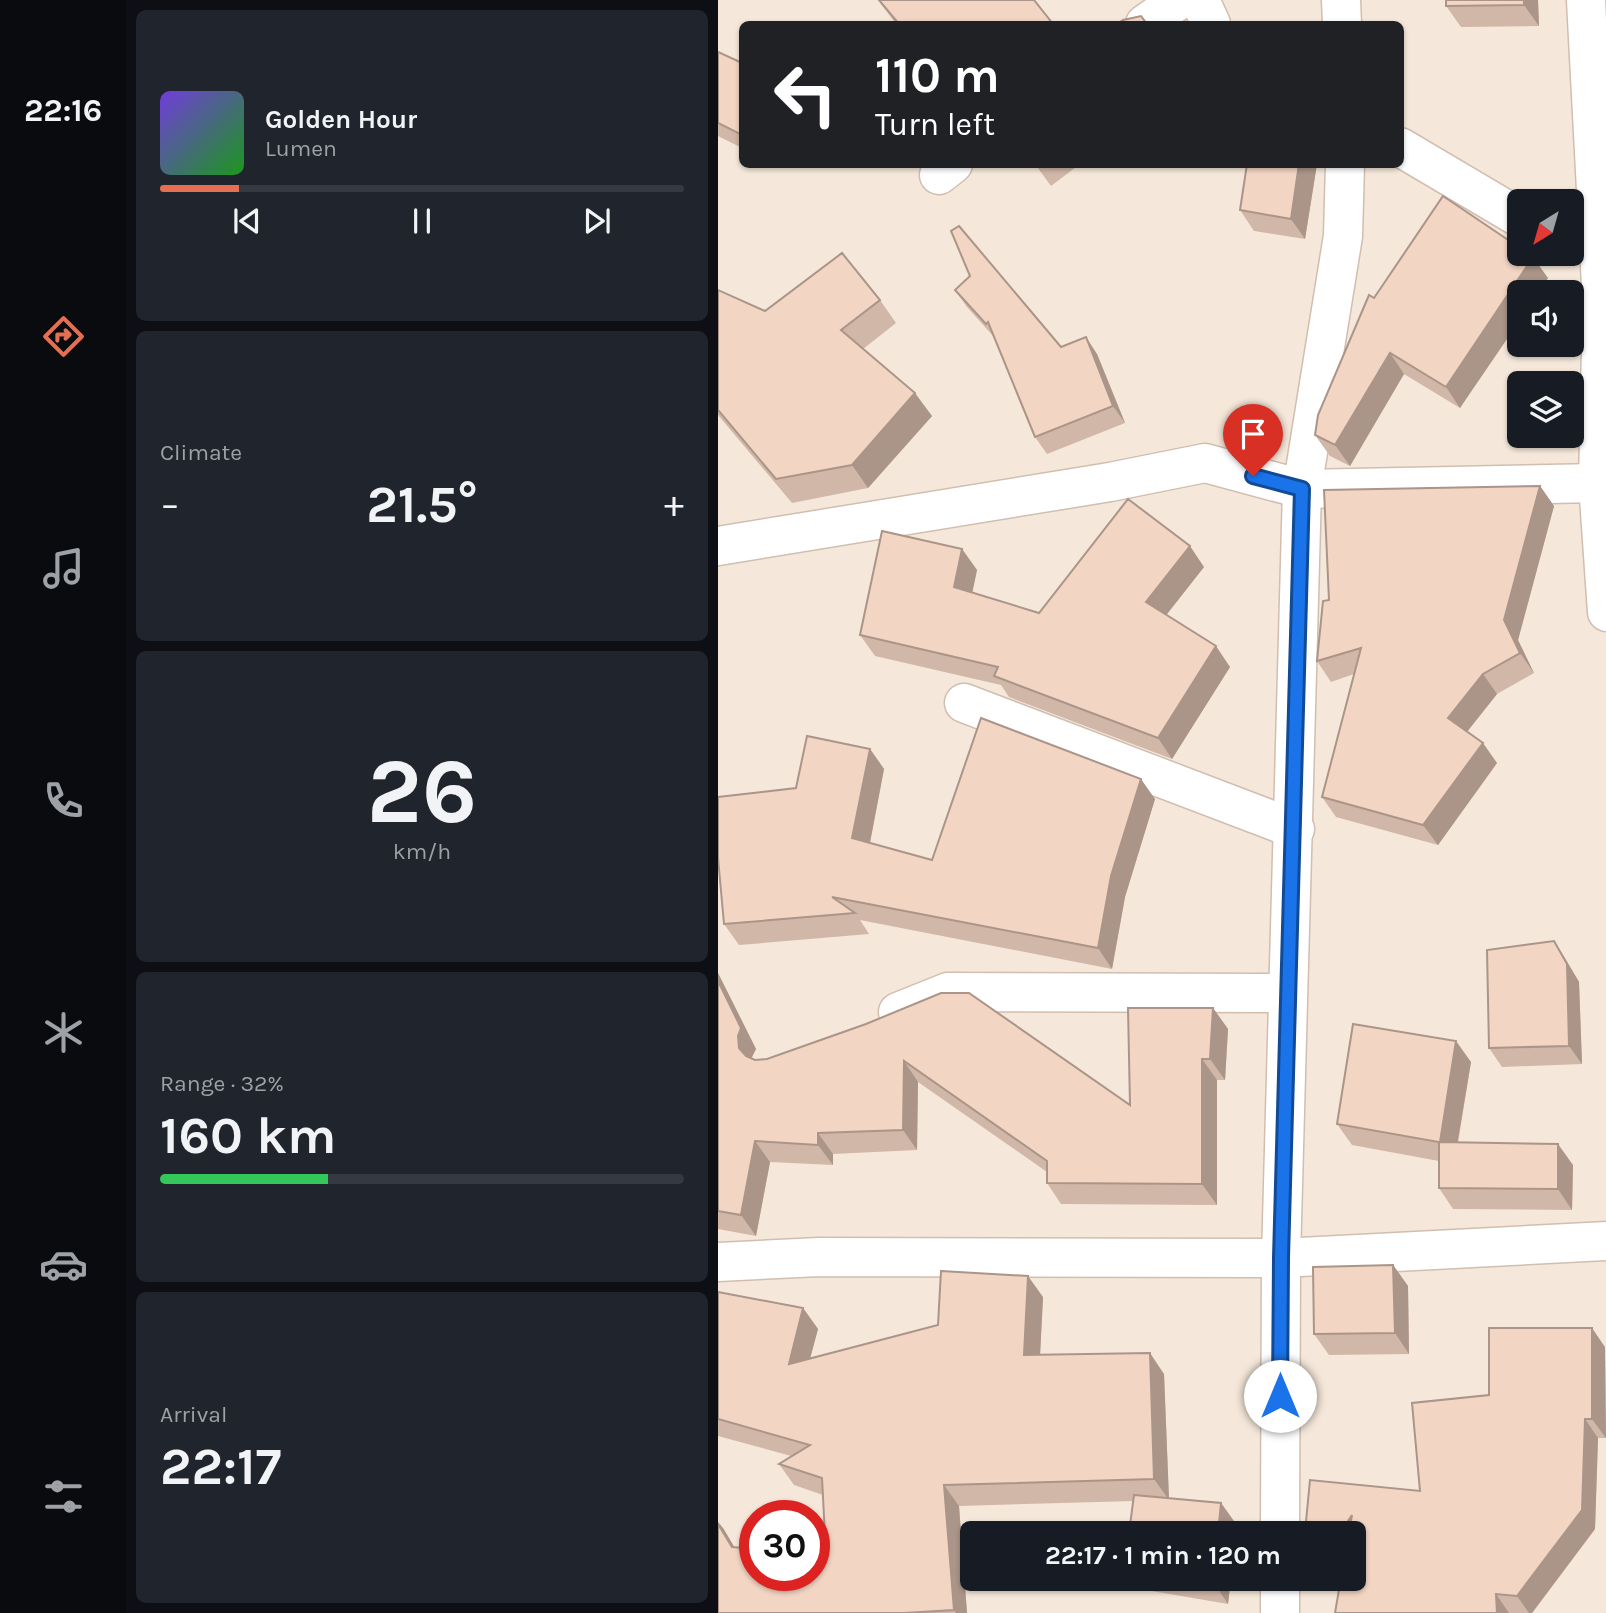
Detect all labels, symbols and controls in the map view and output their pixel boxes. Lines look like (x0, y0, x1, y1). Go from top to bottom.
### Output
text: 110 m (875, 47, 1000, 104)
icon: left (760, 49, 851, 140)
text: 22:16 (24, 92, 102, 129)
text: Golden Hour (265, 104, 417, 135)
text: Turn left (875, 106, 995, 143)
text: Lumen (265, 135, 337, 162)
north arrow (1507, 189, 1584, 266)
map controls (1507, 189, 1584, 448)
icon: previous (228, 202, 266, 240)
icon: pause (403, 202, 441, 240)
icon: next (578, 202, 616, 240)
button: sound (1507, 280, 1584, 357)
icon: directions (39, 312, 88, 361)
button: layers (1507, 371, 1584, 448)
pin (1223, 404, 1283, 476)
icon: arrive (1234, 415, 1272, 453)
text: Climate (160, 439, 242, 466)
text: 21.5° (366, 474, 478, 535)
text: − (160, 482, 180, 527)
text: + (664, 482, 684, 527)
icon: music (39, 544, 88, 593)
text: 26 (367, 739, 477, 845)
icon: phone (39, 776, 88, 825)
text: km/h (393, 838, 451, 865)
icon: climate (39, 1008, 88, 1057)
text: Range · 32% (160, 1070, 284, 1097)
text: 160 km (160, 1105, 336, 1166)
icon: car (39, 1240, 88, 1289)
position arrow (1243, 1359, 1317, 1433)
text: Arrival (160, 1401, 227, 1428)
text: 22:17 (160, 1436, 281, 1497)
icon: filters (39, 1472, 88, 1521)
speed limit sign: 30 (739, 1500, 830, 1591)
text: 22:17 · 1 min · 120 m (1045, 1540, 1281, 1571)

